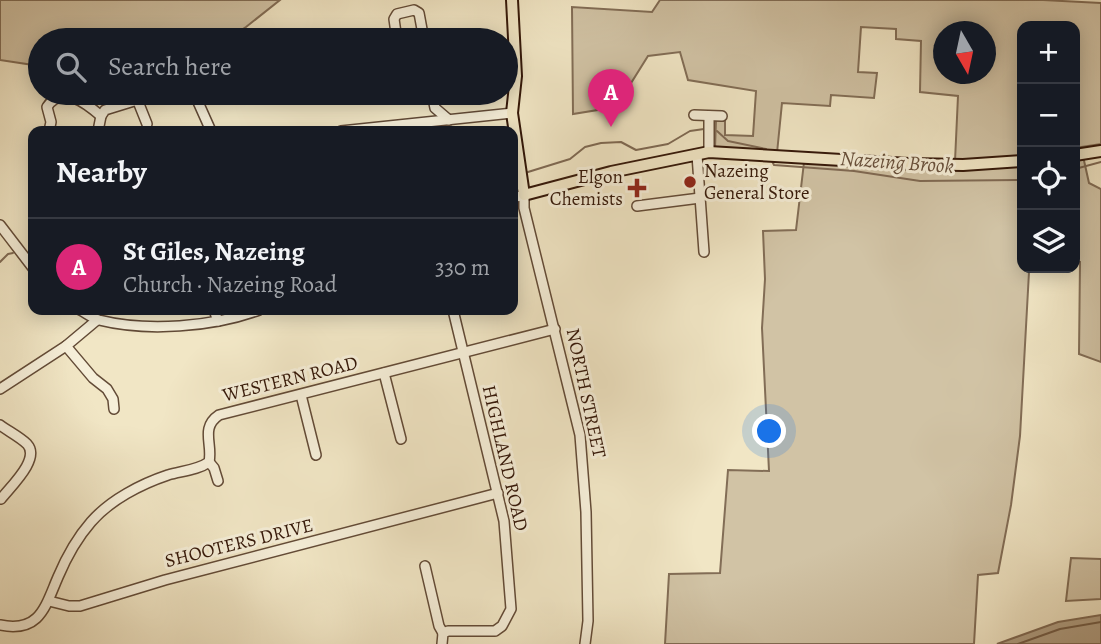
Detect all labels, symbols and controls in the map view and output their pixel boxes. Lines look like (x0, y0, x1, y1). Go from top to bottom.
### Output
north arrow (933, 21, 996, 84)
map controls (1017, 21, 1080, 273)
button: + (1017, 21, 1080, 84)
search box (28, 28, 518, 105)
icon: search (52, 48, 90, 86)
text: Search here (108, 49, 232, 84)
pin: A (588, 69, 634, 127)
button: − (1017, 84, 1080, 147)
water label: Nazeing Brook (839, 144, 955, 180)
button: locate (1017, 147, 1080, 210)
text: Nearby (56, 152, 147, 192)
place label: Nazeing General Store (704, 158, 809, 206)
place label: Elgon Chemists (550, 164, 623, 212)
marker: Nazeing General Store (682, 174, 698, 190)
marker: Elgon Chemists (629, 180, 645, 196)
button: layers (1017, 210, 1080, 273)
text: St Giles, Nazeing (123, 234, 305, 269)
text: A (72, 252, 86, 283)
text: 330 m (435, 252, 490, 283)
text: Church · Nazeing Road (123, 269, 337, 300)
street label: NORTH STREET (560, 326, 613, 461)
street label: WESTERN ROAD (219, 350, 360, 409)
street label: HIGHLAND ROAD (476, 382, 534, 534)
your location (752, 414, 786, 448)
street label: SHOOTERS DRIVE (162, 512, 316, 574)

